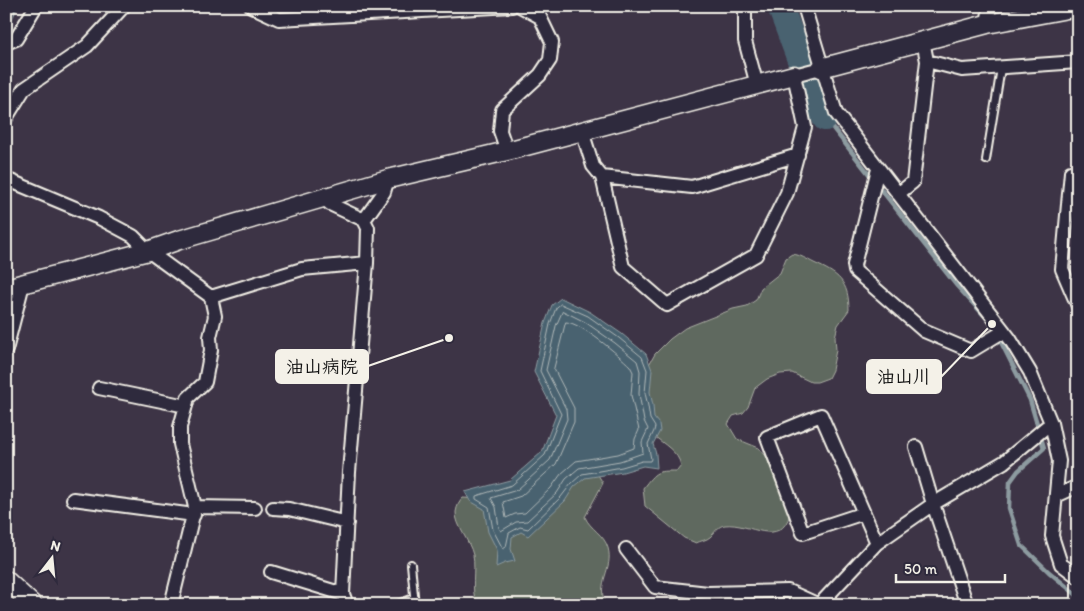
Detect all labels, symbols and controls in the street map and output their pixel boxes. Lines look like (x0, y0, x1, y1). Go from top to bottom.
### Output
callout: 油山病院 (276, 350, 368, 383)
text: 油山病院 (286, 356, 358, 378)
callout: 油山川 (867, 360, 941, 393)
text: 油山川 (877, 366, 931, 388)
north arrow (28, 534, 78, 584)
text: N (49, 537, 62, 555)
scale bar (896, 551, 1005, 583)
text: 50 m (904, 560, 937, 578)

